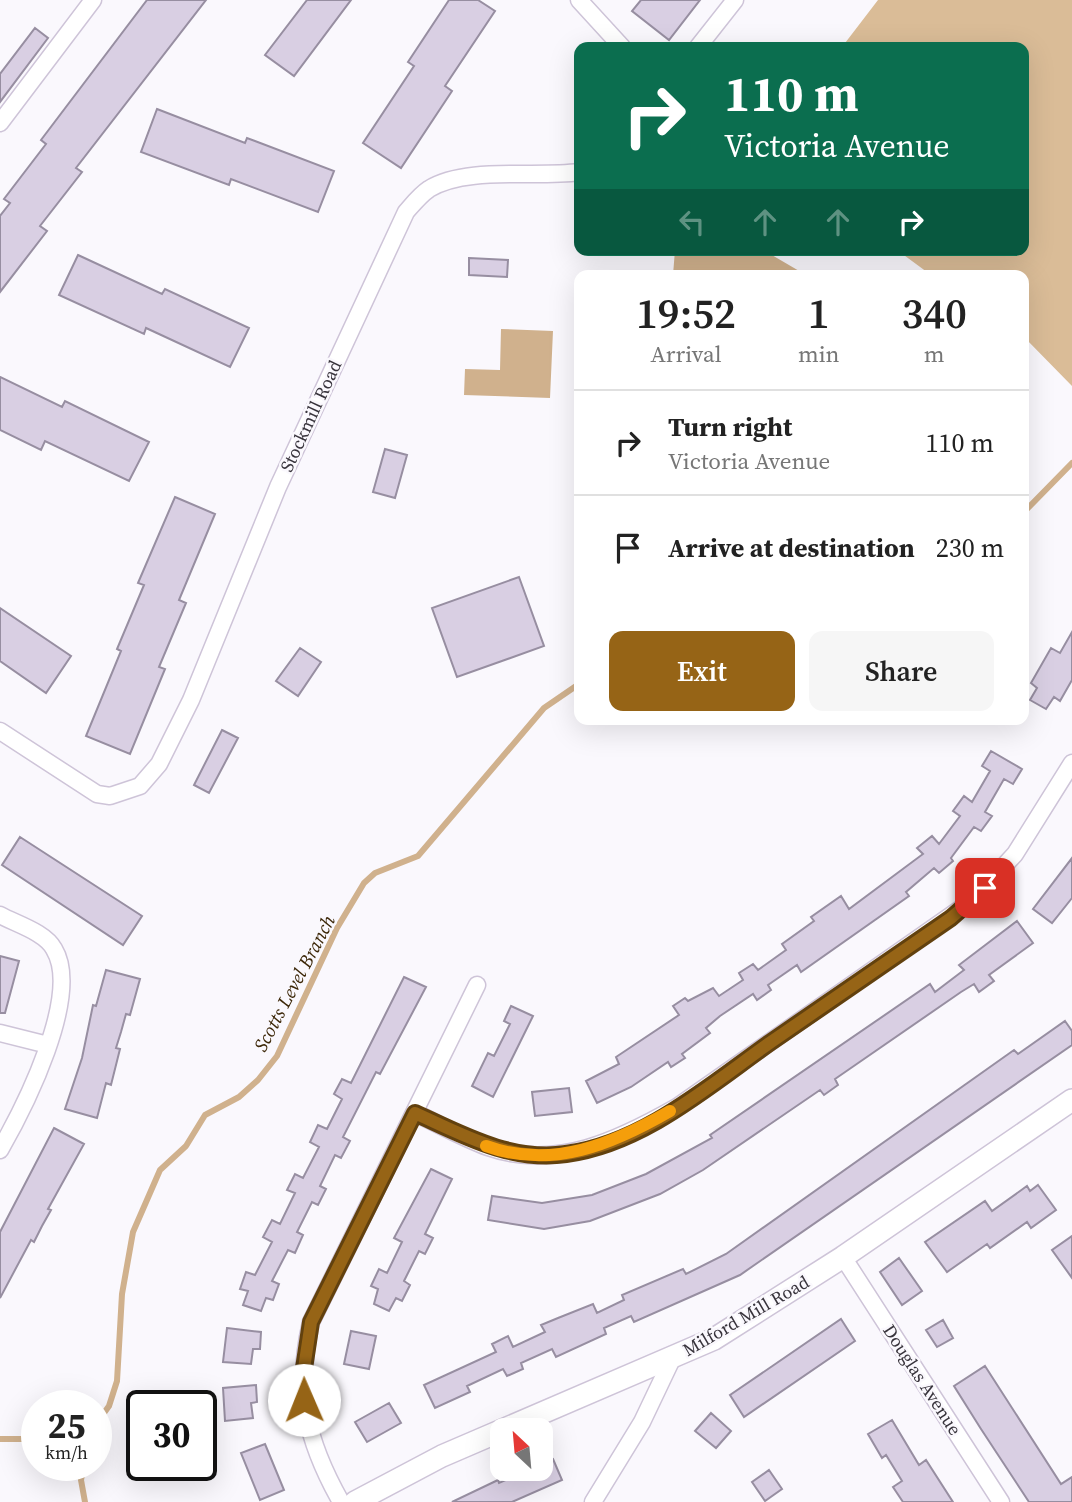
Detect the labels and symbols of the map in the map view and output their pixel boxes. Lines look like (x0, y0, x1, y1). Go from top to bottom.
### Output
street label: Stockmill Road (274, 356, 347, 476)
pin (955, 858, 1015, 918)
water label: Scotts Level Branch (247, 910, 341, 1056)
street label: Milford Mill Road (678, 1269, 814, 1362)
street label: Douglas Avenue (877, 1319, 968, 1440)
position arrow (267, 1363, 341, 1437)
speed limit sign: 30 (126, 1390, 217, 1481)
north arrow (490, 1418, 553, 1480)

